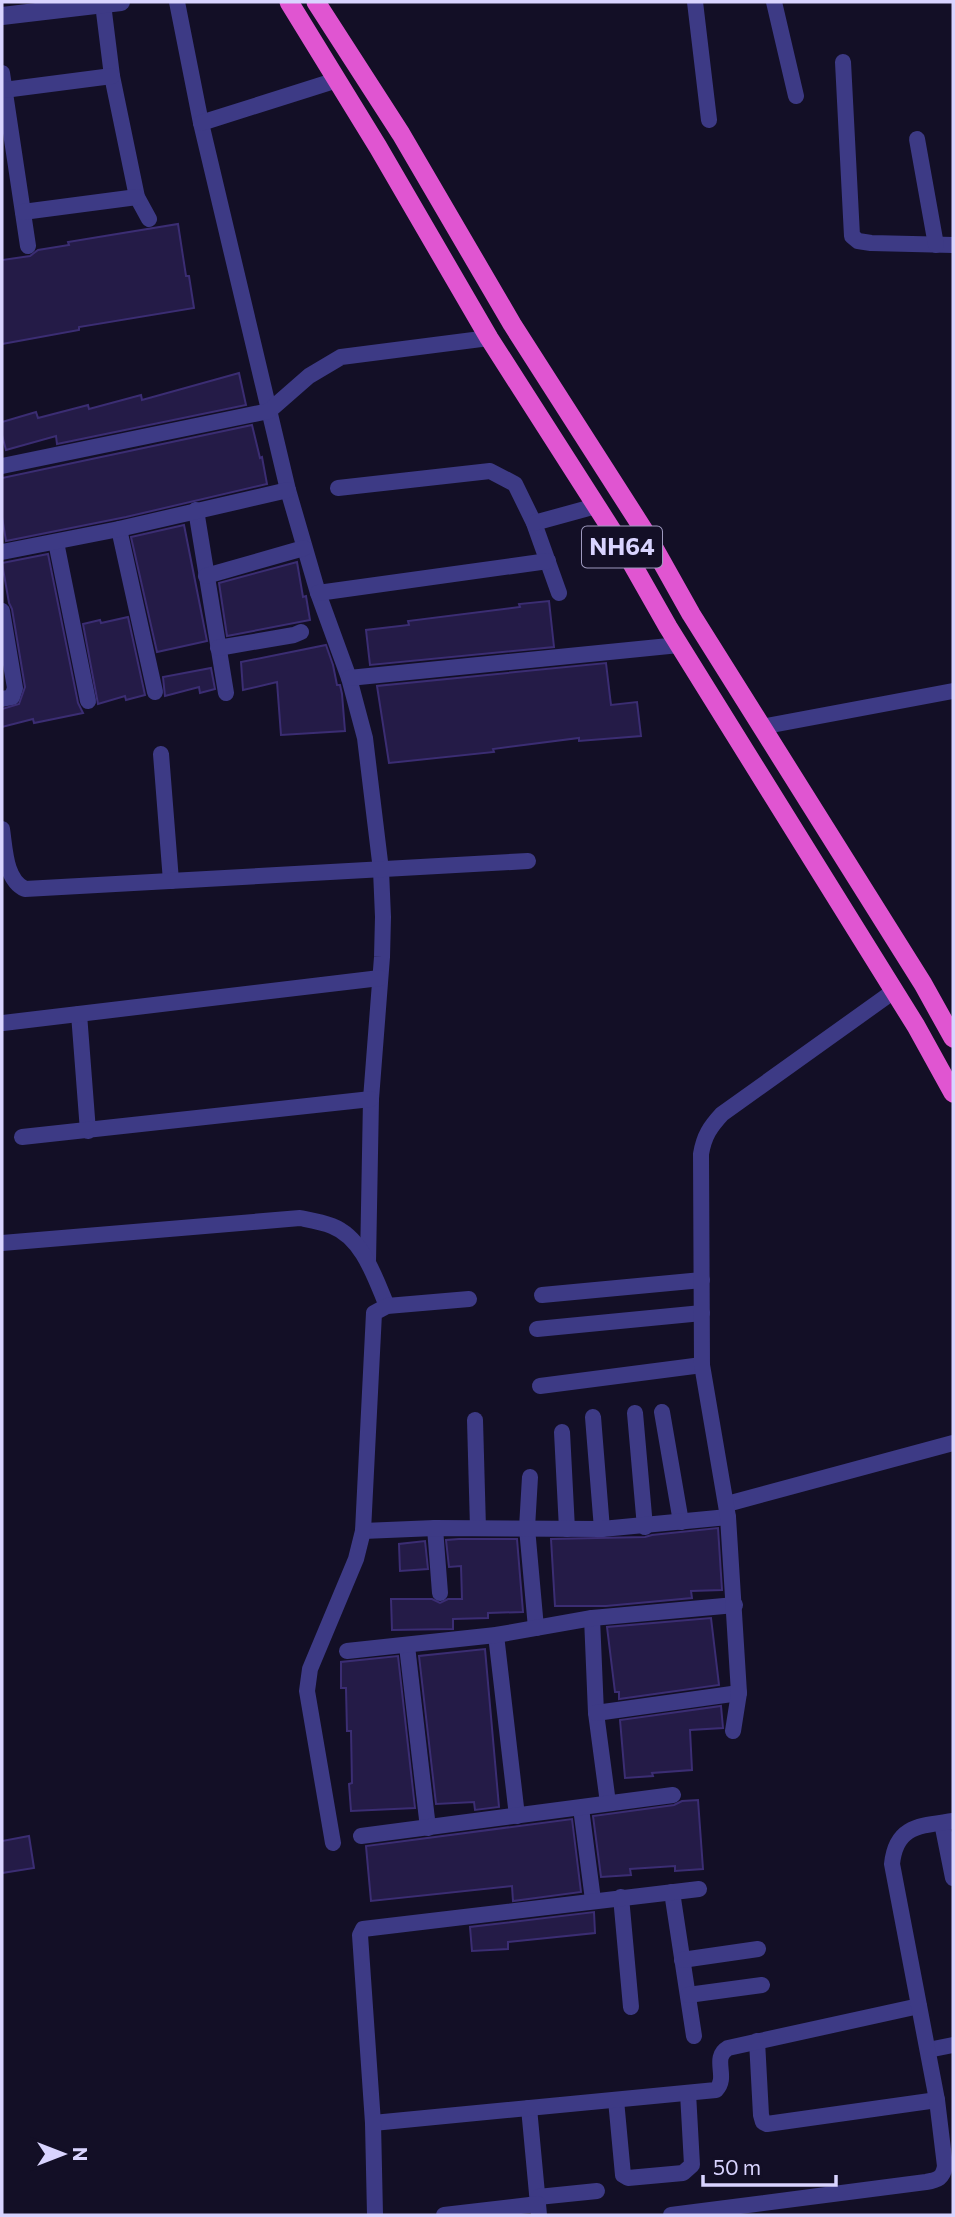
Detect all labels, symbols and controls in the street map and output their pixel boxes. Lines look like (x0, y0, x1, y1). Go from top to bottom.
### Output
road number: NH64 (582, 526, 662, 568)
north arrow (28, 2119, 98, 2189)
scale bar (703, 2144, 836, 2188)
text: N (69, 2147, 92, 2161)
text: 50 m (713, 2154, 761, 2179)

